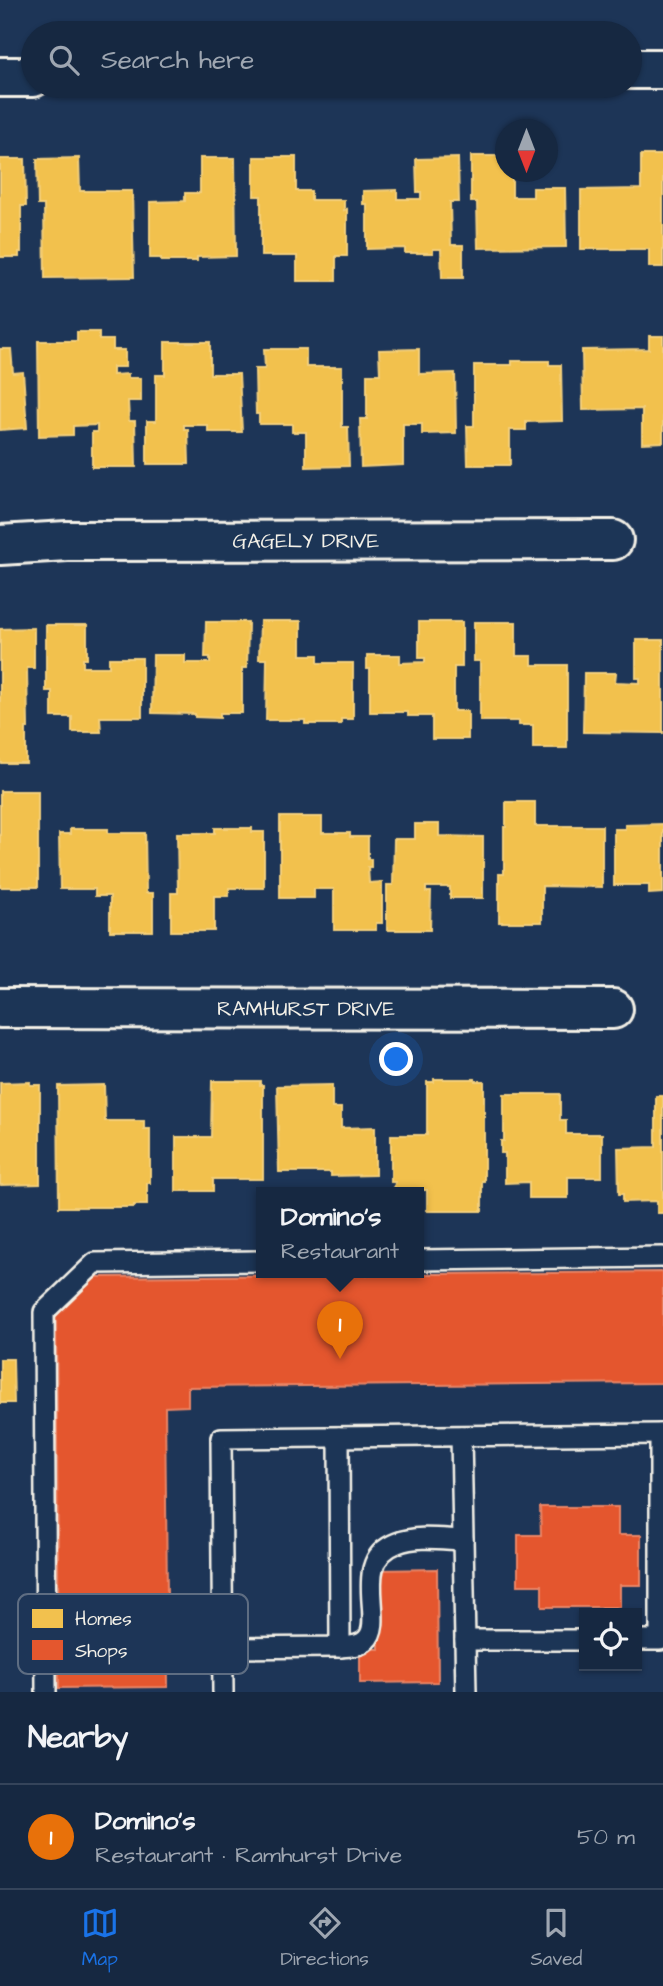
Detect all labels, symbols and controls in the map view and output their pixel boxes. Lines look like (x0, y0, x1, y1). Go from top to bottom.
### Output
search box (21, 21, 642, 98)
icon: search (45, 41, 83, 79)
text: Search here (101, 42, 254, 78)
north arrow (495, 119, 558, 182)
street label: GAGELY DRIVE (233, 526, 380, 556)
street label: RAMHURST DRIVE (217, 994, 395, 1024)
your location (379, 1042, 413, 1076)
popup (256, 1187, 424, 1278)
text: Domino's (281, 1199, 381, 1235)
text: Restaurant (281, 1235, 399, 1267)
pin: 1 (317, 1301, 363, 1359)
legend (18, 1594, 248, 1674)
text: Homes (75, 1606, 132, 1633)
map controls (579, 1608, 642, 1671)
button: locate (579, 1608, 642, 1671)
text: Shops (75, 1638, 127, 1665)
text: Nearby (28, 1717, 128, 1759)
text: Domino's (95, 1803, 196, 1839)
text: 1 (50, 1821, 52, 1853)
text: 50 m (577, 1821, 635, 1853)
text: Restaurant · Ramhurst Drive (95, 1839, 402, 1871)
tab: Map (81, 1904, 119, 1973)
tab: Directions (280, 1904, 369, 1973)
tab: Saved (530, 1904, 582, 1973)

